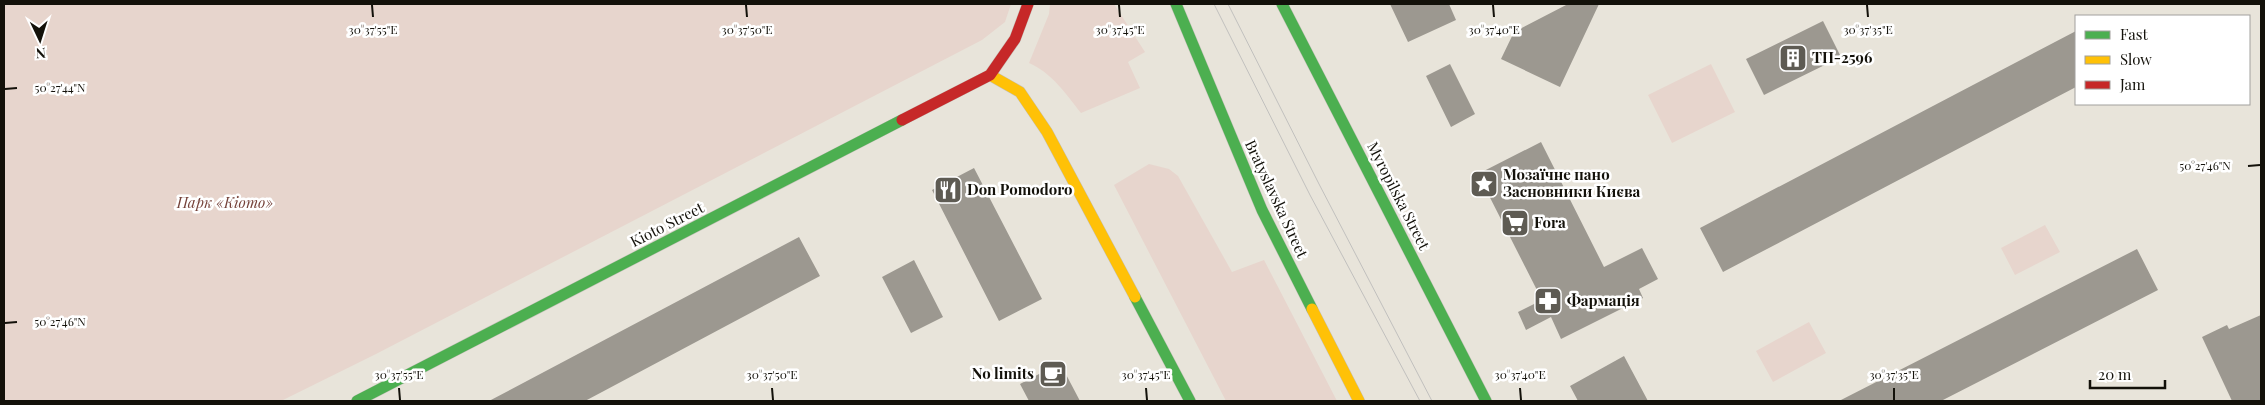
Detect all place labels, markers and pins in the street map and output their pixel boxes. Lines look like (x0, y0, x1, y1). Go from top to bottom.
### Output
building icon: ТП-2596 (1778, 43, 1808, 73)
place label: ТП-2596 (1812, 47, 1872, 67)
place label: Мозаїчне пано Засновники Києва (1503, 164, 1641, 201)
place icon: Мозаїчне пано Засновники Києва (1469, 169, 1499, 199)
restaurant icon: Don Pomodoro (933, 175, 963, 205)
place label: Don Pomodoro (967, 179, 1072, 199)
supermarket icon: Fora (1500, 208, 1530, 238)
place label: Fora (1534, 212, 1566, 232)
pharmacy icon: Фармація (1533, 286, 1563, 316)
place label: Фармація (1567, 290, 1640, 310)
cafe icon: No limits (1038, 359, 1068, 389)
place label: No limits (972, 363, 1034, 383)

